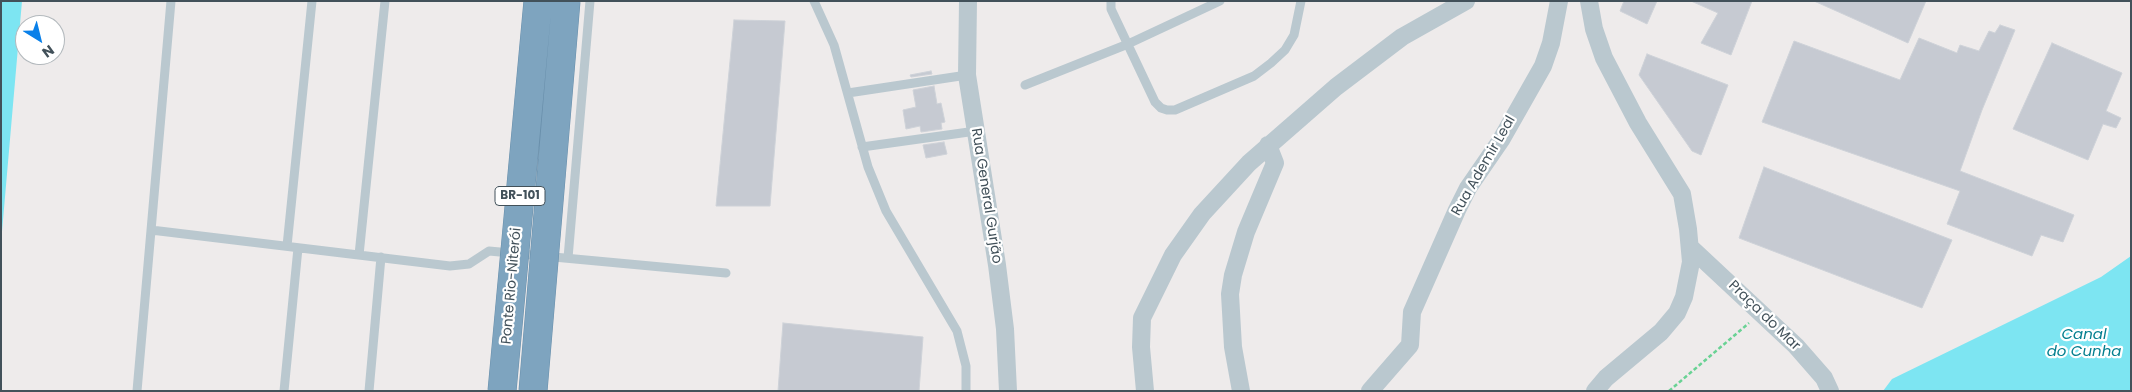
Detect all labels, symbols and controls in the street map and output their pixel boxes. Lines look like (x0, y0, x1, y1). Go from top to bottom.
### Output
north arrow (15, 15, 65, 65)
text: N (38, 40, 58, 63)
street label: Rua Ademir Leal (1449, 113, 1519, 219)
street label: Rua General Gurjão (967, 127, 1005, 265)
road number: BR-101 (495, 187, 545, 206)
street label: Ponte Rio-Niterói (499, 227, 525, 345)
street label: Praça do Mar (1725, 278, 1803, 354)
water label: Canal do Cunha (2047, 326, 2121, 361)

